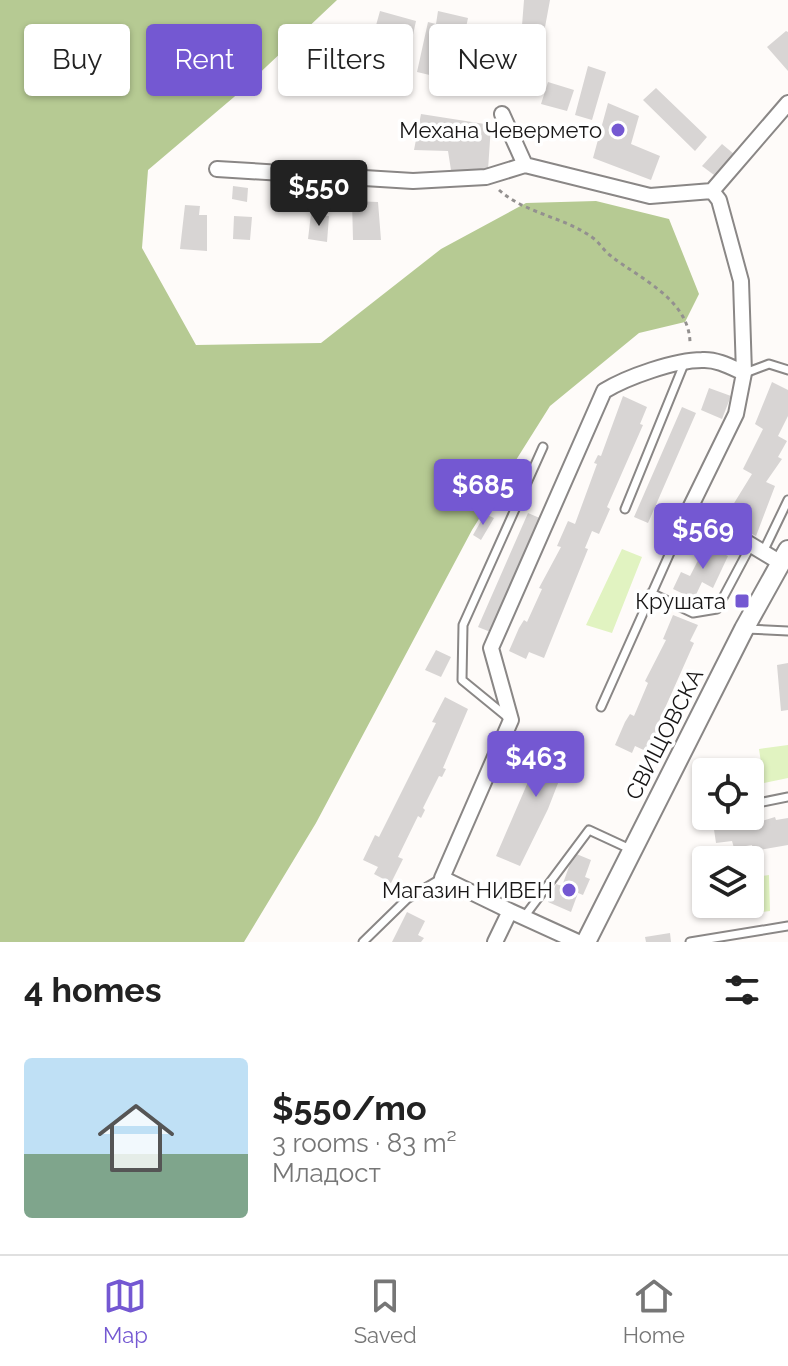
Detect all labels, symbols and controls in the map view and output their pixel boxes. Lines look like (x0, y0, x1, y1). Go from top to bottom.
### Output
chip: Buy (24, 24, 130, 96)
chip: Rent (146, 24, 262, 96)
chip: Filters (278, 24, 413, 96)
chip: New (429, 24, 546, 96)
place label: Механа Чевермето (399, 117, 602, 143)
marker: Механа Чевермето (609, 121, 627, 139)
pin: $550 (272, 160, 366, 228)
text: $550 (288, 171, 350, 201)
pin: $685 (436, 459, 530, 527)
text: $685 (452, 470, 514, 500)
pin: $569 (656, 503, 750, 571)
text: $569 (672, 514, 734, 544)
place label: Крушата (635, 588, 726, 614)
marker: Крушата (733, 592, 751, 610)
street label: СВИЩОВСКА (620, 664, 708, 804)
pin: $463 (489, 731, 583, 799)
text: $463 (505, 742, 567, 772)
map controls (692, 758, 764, 918)
button: locate (692, 758, 764, 830)
button: layers (692, 846, 764, 918)
place label: Магазин НИВЕН (382, 877, 553, 903)
marker: Магазин НИВЕН (560, 881, 578, 899)
icon: filters (720, 968, 764, 1012)
text: 4 homes (24, 970, 162, 1010)
text: $550/mo (272, 1088, 427, 1128)
icon: home (88, 1090, 184, 1186)
text: 3 rooms · 83 m² (272, 1128, 457, 1158)
text: Младост (272, 1158, 381, 1188)
tab: Map (103, 1274, 148, 1348)
tab: Saved (354, 1274, 417, 1348)
tab: Home (623, 1274, 685, 1348)

